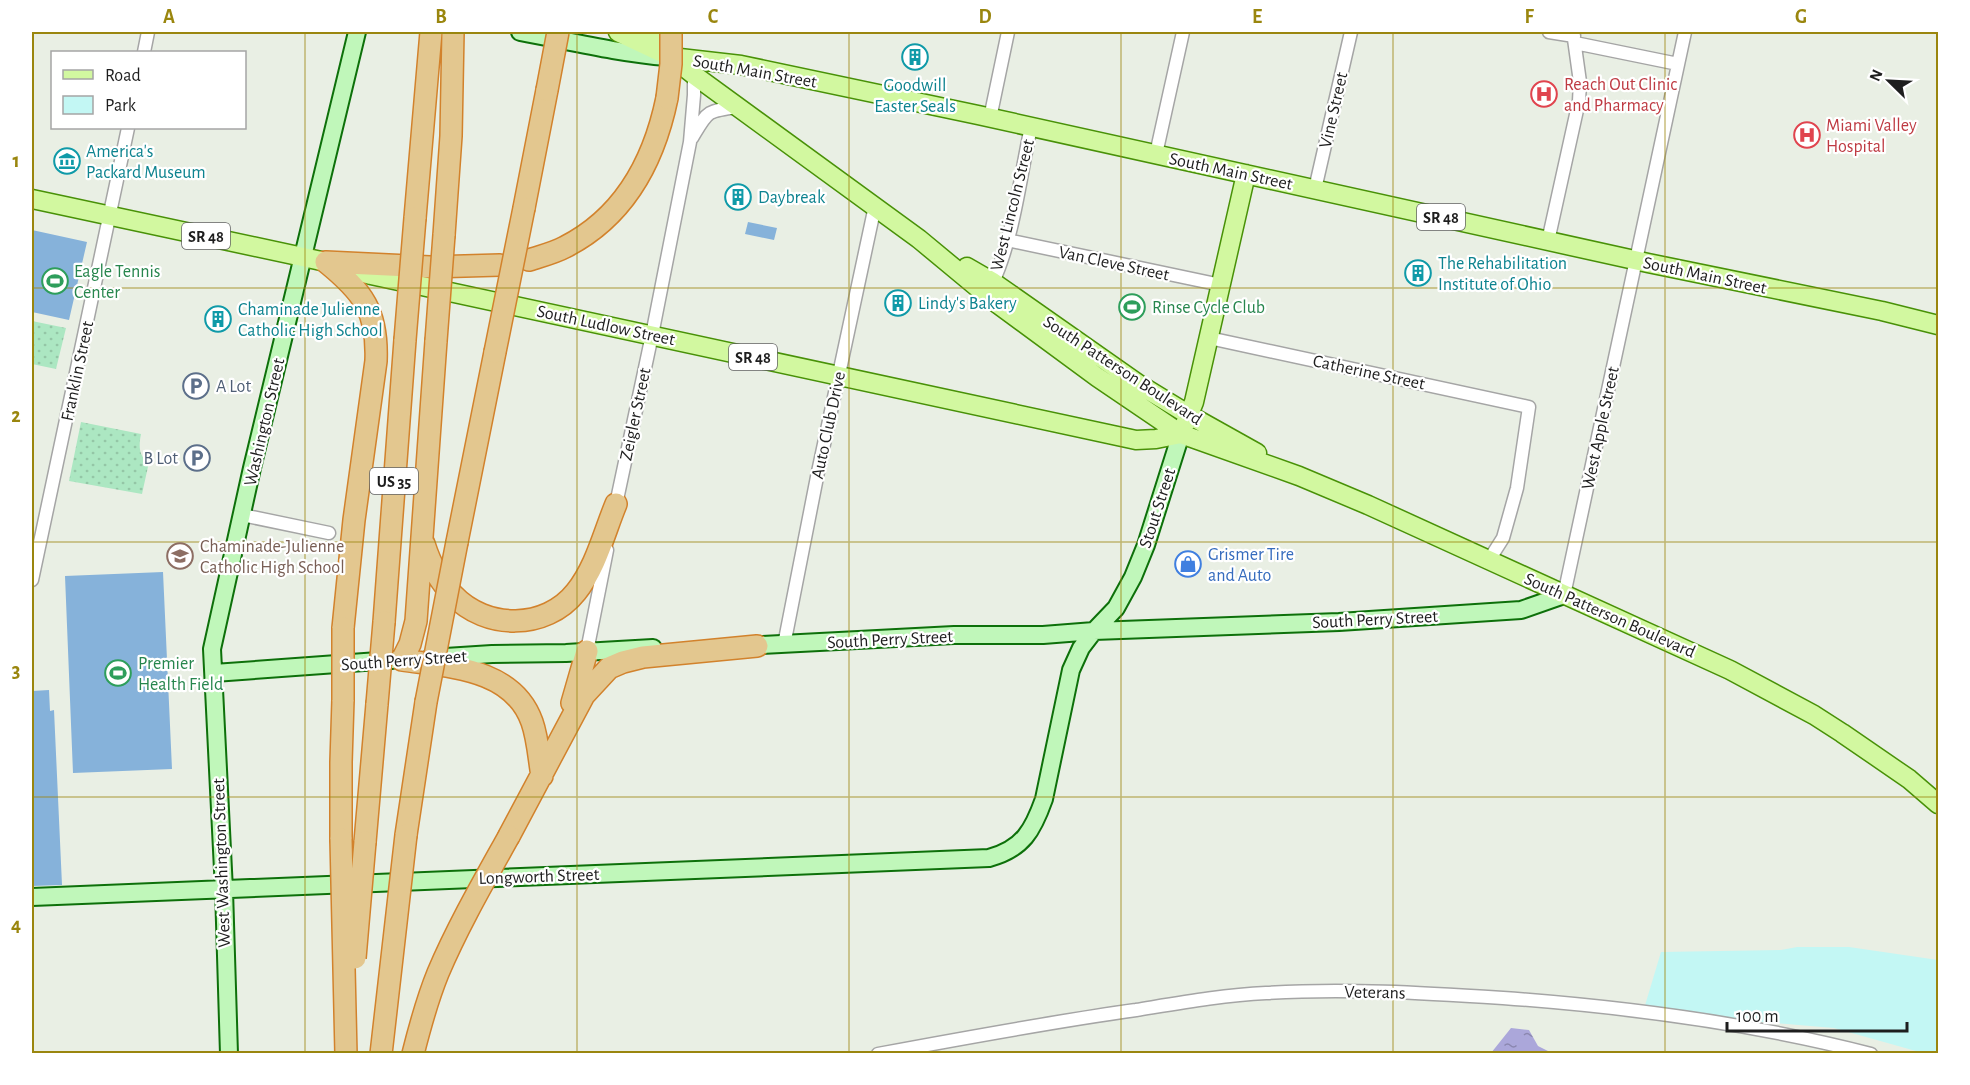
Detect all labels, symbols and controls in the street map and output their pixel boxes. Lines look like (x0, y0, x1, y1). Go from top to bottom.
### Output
text: A (163, 7, 175, 27)
text: B (435, 7, 447, 27)
text: C (708, 7, 719, 27)
text: D (978, 7, 992, 27)
text: E (1252, 7, 1262, 27)
text: F (1524, 7, 1534, 27)
text: G (1795, 7, 1807, 27)
building icon: Goodwill Easter Seals (900, 42, 930, 72)
legend (51, 51, 246, 129)
north arrow (1859, 51, 1919, 111)
street label: South Main Street (691, 52, 818, 92)
text: Road (105, 67, 141, 85)
text: N (1867, 67, 1886, 84)
street label: Vine Street (1316, 70, 1352, 150)
place label: Reach Out Clinic and Pharmacy (1564, 76, 1677, 115)
place label: Goodwill Easter Seals (874, 77, 956, 116)
hospital icon: Reach Out Clinic and Pharmacy (1529, 79, 1559, 109)
text: Park (105, 97, 137, 115)
place label: Miami Valley Hospital (1826, 117, 1917, 156)
hospital icon: Miami Valley Hospital (1792, 120, 1822, 150)
street label: West Lincoln Street (988, 137, 1038, 273)
place label: America's Packard Museum (86, 143, 206, 182)
museum icon: America's Packard Museum (52, 146, 82, 176)
street label: South Main Street (1168, 150, 1294, 194)
text: 1 (12, 151, 20, 171)
building icon: Daybreak (723, 182, 753, 212)
place label: Daybreak (758, 189, 826, 207)
road number: SR 48 (1417, 204, 1465, 230)
road number: SR 48 (182, 223, 230, 249)
street label: Van Cleve Street (1057, 243, 1171, 285)
street label: South Main Street (1642, 254, 1768, 298)
place label: The Rehabilitation Institute of Ohio (1438, 255, 1567, 294)
building icon: The Rehabilitation Institute of Ohio (1403, 258, 1433, 288)
place label: Eagle Tennis Center (74, 263, 160, 302)
sports icon: Eagle Tennis Center (40, 266, 70, 296)
building icon: Lindy's Bakery (883, 288, 913, 318)
sports icon: Rinse Cycle Club (1117, 292, 1147, 322)
place label: Lindy's Bakery (918, 295, 1017, 313)
place label: Rinse Cycle Club (1152, 299, 1265, 317)
place label: Chaminade Julienne Catholic High School (238, 301, 383, 340)
street label: South Ludlow Street (535, 303, 677, 349)
building icon: Chaminade Julienne Catholic High School (203, 304, 233, 334)
street label: South Patterson Boulevard (1040, 313, 1205, 429)
street label: Franklin Street (59, 319, 97, 423)
road number: SR 48 (729, 344, 777, 370)
street label: Catherine Street (1311, 352, 1427, 394)
street label: Washington Street (242, 356, 288, 488)
street label: West Apple Street (1579, 365, 1623, 491)
street label: Zeigler Street (617, 366, 655, 462)
street label: Auto Club Drive (809, 370, 849, 480)
parking icon: A Lot (181, 371, 211, 401)
place label: A Lot (216, 378, 251, 396)
text: 2 (11, 406, 21, 426)
parking icon: B Lot (182, 443, 212, 473)
place label: B Lot (144, 450, 178, 468)
street label: Stout Street (1137, 466, 1179, 551)
road number: US 35 (370, 468, 418, 494)
place label: Chaminade-Julienne Catholic High School (200, 538, 345, 577)
school or university icon: Chaminade-Julienne Catholic High School (165, 541, 195, 571)
place label: Grismer Tire and Auto (1208, 546, 1294, 585)
shop icon: Grismer Tire and Auto (1173, 549, 1203, 579)
street label: South Patterson Boulevard (1521, 570, 1698, 662)
street label: South Perry Street (1312, 608, 1439, 632)
street label: South Perry Street (827, 628, 954, 652)
street label: South Perry Street (341, 648, 468, 674)
place label: Premier Health Field (138, 655, 223, 694)
sports icon: Premier Health Field (103, 658, 133, 688)
text: 3 (12, 661, 20, 681)
street label: West Washington Street (210, 778, 234, 948)
street label: Longworth Street (478, 866, 600, 888)
text: 4 (11, 915, 21, 935)
street label: Veterans (1344, 983, 1406, 1003)
scale bar (1727, 995, 1907, 1033)
text: 100 m (1736, 1008, 1779, 1026)

